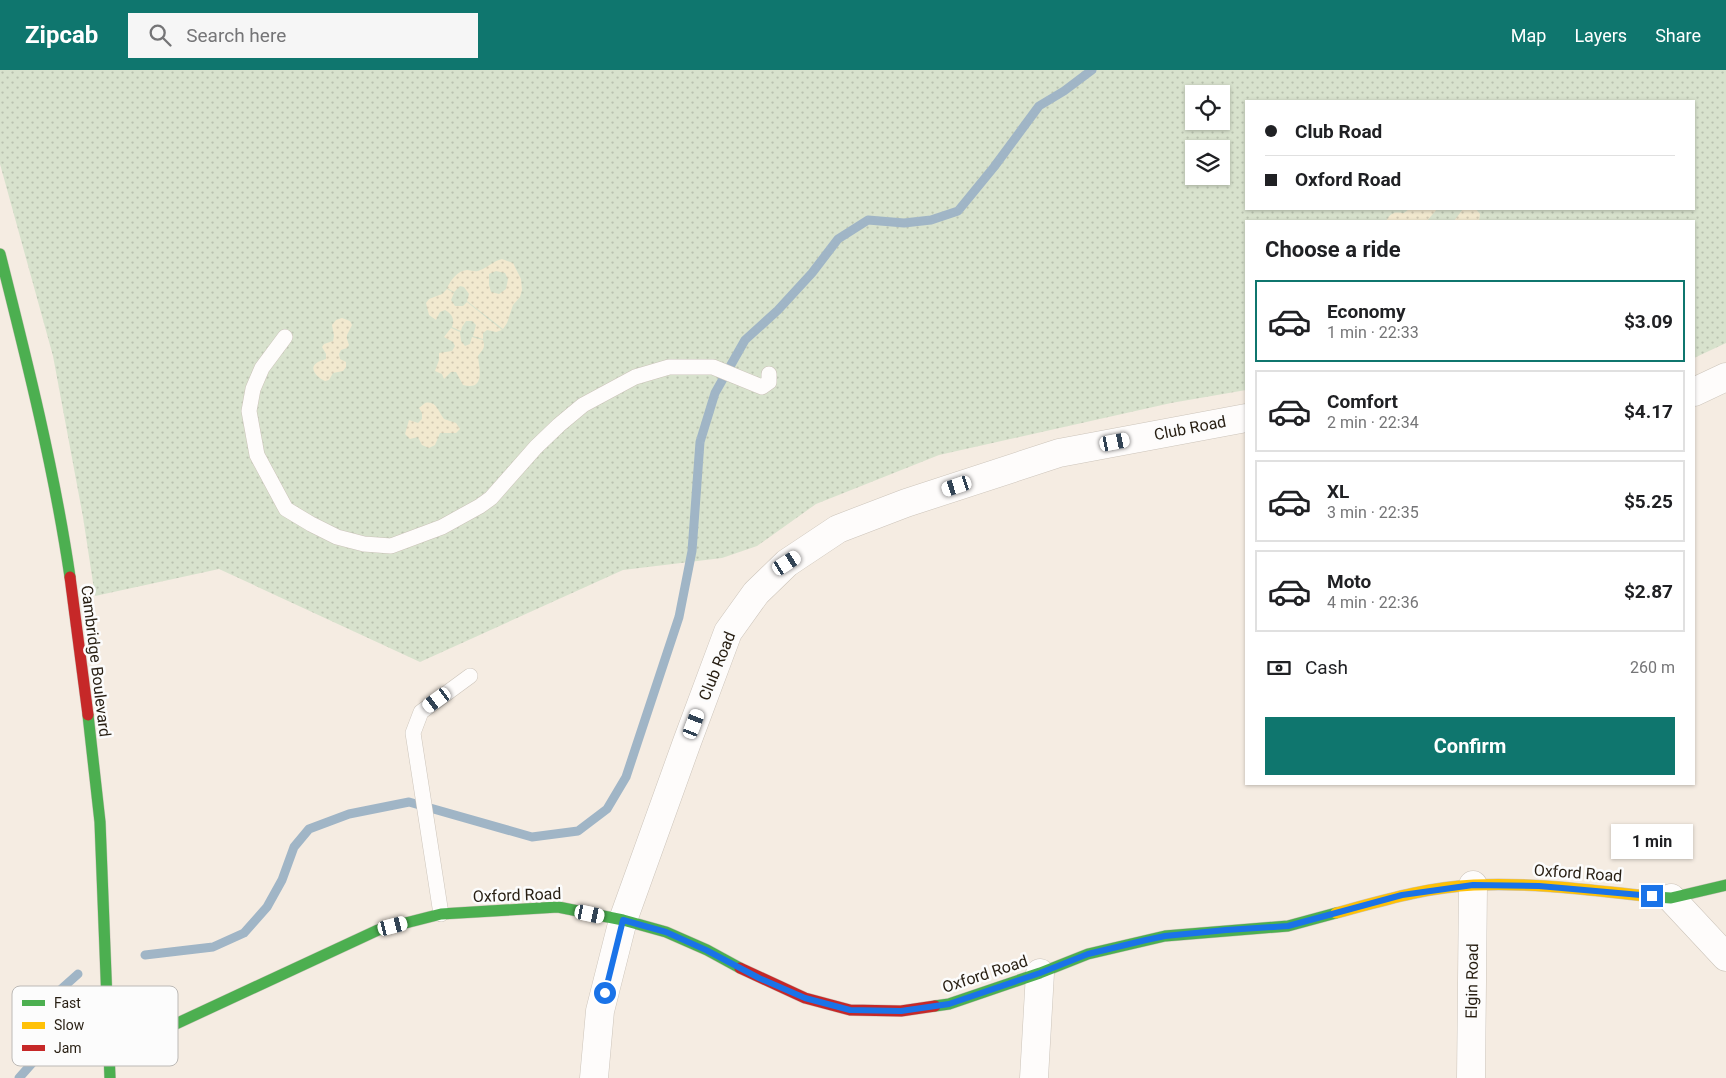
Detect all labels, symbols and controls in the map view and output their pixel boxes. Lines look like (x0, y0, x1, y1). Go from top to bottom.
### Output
search box (128, 13, 478, 58)
text: Zipcab (25, 21, 98, 49)
icon: search (146, 21, 174, 49)
text: Search here (186, 24, 286, 47)
text: Map (1511, 25, 1546, 46)
text: Layers (1574, 25, 1627, 46)
text: Share (1655, 25, 1701, 46)
map controls (1185, 85, 1230, 185)
button: locate (1185, 85, 1230, 130)
text: Club Road (1295, 120, 1382, 143)
button: layers (1185, 140, 1230, 185)
text: Oxford Road (1295, 168, 1401, 191)
text: Choose a ride (1265, 237, 1401, 262)
icon: car (1267, 299, 1312, 344)
text: Economy (1327, 300, 1406, 323)
text: $3.09 (1624, 310, 1673, 333)
text: 1 min · 22:33 (1327, 323, 1419, 342)
icon: car (1267, 389, 1312, 434)
text: Comfort (1327, 390, 1398, 413)
text: $4.17 (1624, 400, 1673, 423)
street label: Club Road (1152, 412, 1228, 444)
text: 2 min · 22:34 (1327, 413, 1419, 432)
car (1098, 432, 1131, 452)
car (940, 474, 973, 498)
icon: car (1267, 479, 1312, 524)
text: XL (1327, 480, 1349, 503)
text: $5.25 (1624, 490, 1673, 513)
text: 3 min · 22:35 (1327, 503, 1419, 522)
car (770, 549, 803, 577)
icon: car (1267, 569, 1312, 614)
text: Moto (1327, 570, 1371, 593)
text: $2.87 (1624, 580, 1673, 603)
street label: Cambridge Boulevard (77, 584, 115, 738)
text: 4 min · 22:36 (1327, 593, 1419, 612)
street label: Club Road (695, 629, 739, 703)
icon: cash (1265, 654, 1293, 682)
text: Cash (1305, 656, 1348, 679)
text: 260 m (1630, 658, 1675, 677)
car (420, 685, 453, 715)
car (681, 707, 706, 741)
button: Confirm (1265, 717, 1675, 775)
callout: 1 min (1611, 824, 1693, 858)
text: 1 min (1632, 832, 1672, 851)
street label: Oxford Road (1533, 860, 1623, 886)
street label: Oxford Road (472, 884, 562, 906)
route end (1641, 885, 1663, 907)
car (573, 904, 606, 924)
car (376, 915, 409, 937)
street label: Elgin Road (1462, 943, 1482, 1019)
street label: Oxford Road (940, 951, 1030, 997)
route start (594, 982, 616, 1004)
legend (12, 986, 178, 1066)
text: Fast (54, 995, 81, 1011)
text: Slow (54, 1017, 85, 1033)
text: Jam (54, 1040, 82, 1056)

